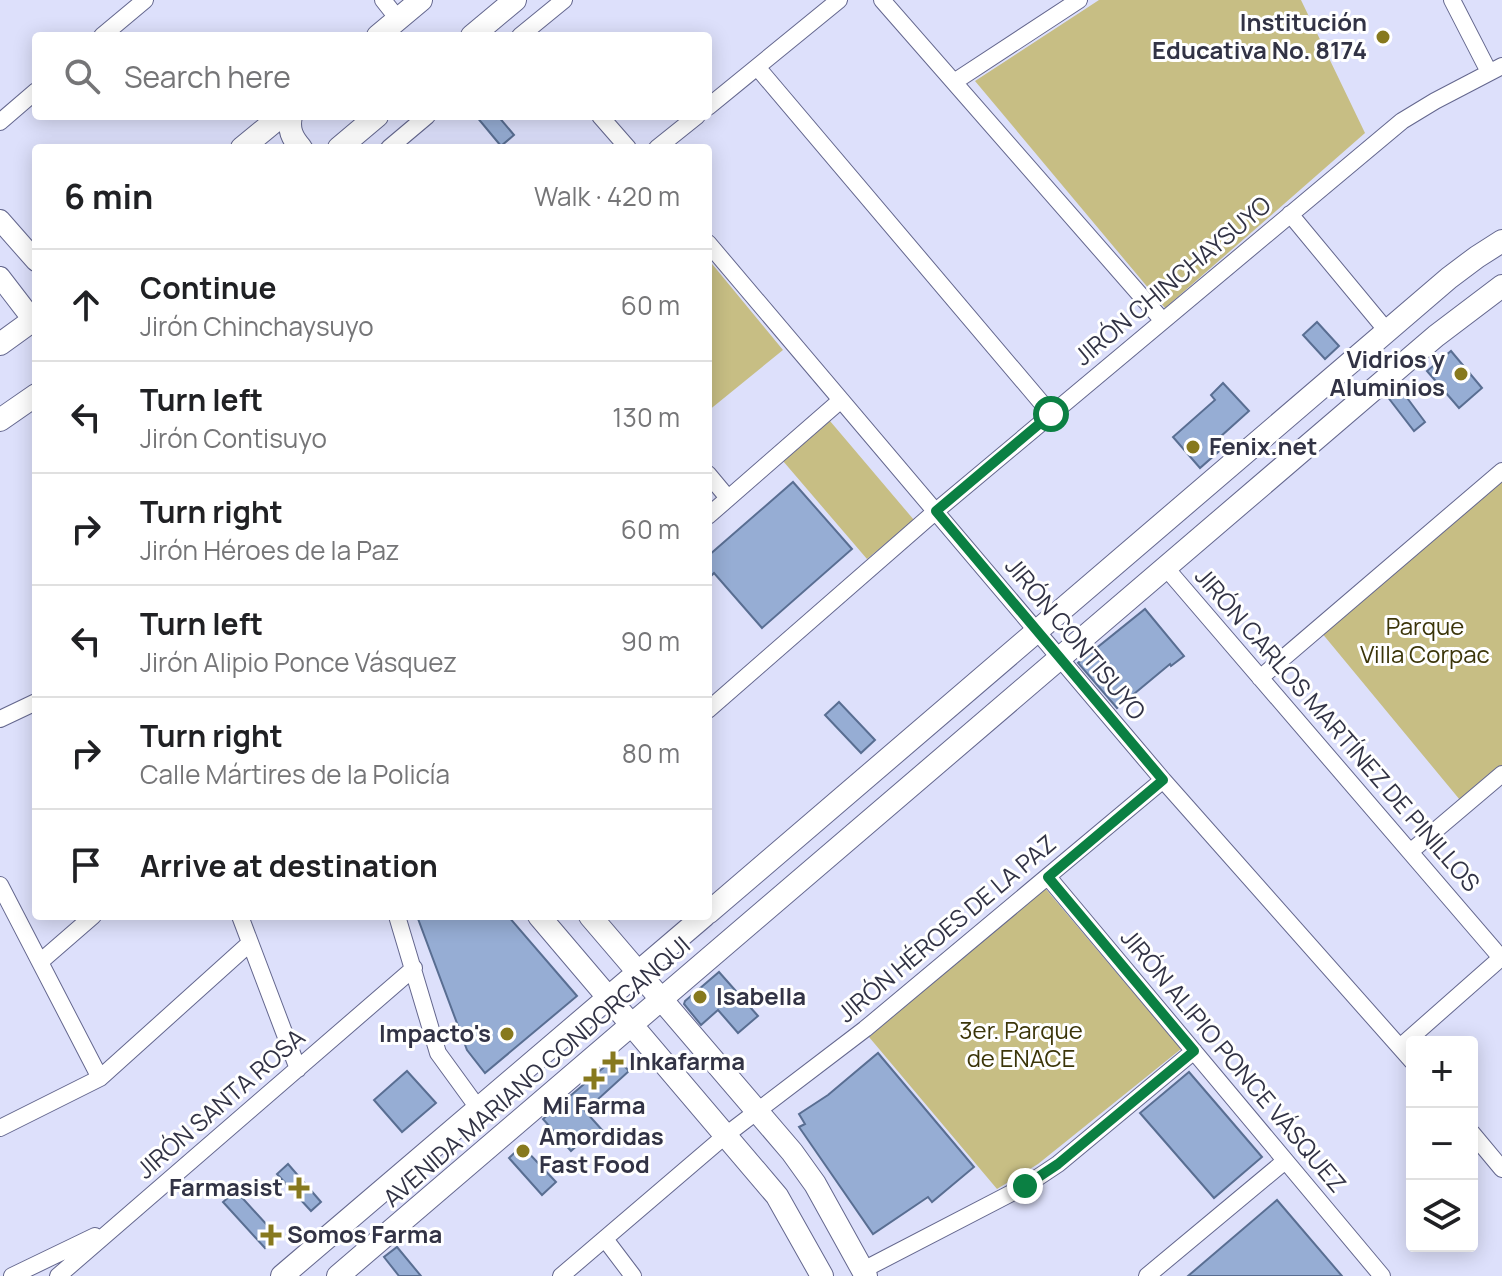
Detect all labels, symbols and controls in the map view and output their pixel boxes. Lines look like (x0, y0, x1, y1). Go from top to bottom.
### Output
place label: Institución Educativa No. 8174 (1152, 5, 1367, 66)
marker: Institución Educativa No. 8174 (1374, 28, 1392, 46)
search box (32, 32, 712, 120)
icon: search (60, 54, 104, 98)
text: Search here (124, 56, 291, 97)
text: 6 min (64, 173, 153, 219)
text: Walk · 420 m (534, 178, 680, 214)
street label: JIRÓN CHINCHAYSUYO (1067, 188, 1277, 372)
text: Continue (140, 267, 276, 308)
icon: ahead (64, 283, 108, 327)
text: 60 m (621, 287, 680, 323)
text: Jirón Chinchaysuyo (140, 308, 374, 344)
place label: Vidrios y Aluminios (1330, 342, 1446, 403)
marker: Vidrios y Aluminios (1452, 365, 1470, 383)
text: Turn left (140, 379, 263, 420)
icon: left (64, 395, 108, 439)
route start (1033, 396, 1069, 432)
text: 130 m (612, 399, 680, 435)
text: Jirón Contisuyo (140, 420, 327, 456)
place label: Fenix.net (1209, 429, 1317, 462)
marker: Fenix.net (1184, 438, 1202, 456)
text: Turn right (140, 491, 283, 532)
icon: right (64, 507, 108, 551)
text: 60 m (621, 511, 680, 547)
text: Jirón Héroes de la Paz (140, 532, 400, 568)
street label: JIRÓN CONTISUYO (998, 550, 1154, 726)
street label: JIRÓN CARLOS MARTÍNEZ DE PINILLOS (1188, 560, 1488, 898)
text: Turn left (140, 603, 263, 644)
park label: Parque Villa Corpac (1360, 609, 1490, 670)
icon: left (64, 619, 108, 663)
text: 90 m (621, 623, 680, 659)
text: Jirón Alipio Ponce Vásquez (140, 644, 457, 680)
text: Turn right (140, 715, 283, 756)
icon: right (64, 731, 108, 775)
text: 80 m (622, 735, 680, 771)
text: Calle Mártires de la Policía (140, 756, 450, 792)
street label: JIRÓN HÉROES DE LA PAZ (830, 827, 1062, 1029)
icon: arrive (64, 843, 108, 887)
text: Arrive at destination (140, 845, 438, 886)
street label: JIRÓN ALIPIO PONCE VÁSQUEZ (1114, 921, 1354, 1199)
street label: AVENIDA MARIANO CONDORCANQUI (375, 928, 697, 1213)
place label: Isabella (716, 979, 806, 1012)
marker: Isabella (691, 988, 709, 1006)
park label: 3er. Parque de ENACE (959, 1013, 1083, 1074)
place label: Impacto's (379, 1016, 491, 1049)
street label: JIRÓN SANTA ROSA (129, 1020, 311, 1185)
marker: Impacto's (498, 1025, 516, 1043)
map controls (1406, 1036, 1478, 1252)
button: + (1406, 1036, 1478, 1108)
place label: Inkafarma (629, 1044, 745, 1077)
marker: Inkafarma (604, 1053, 622, 1071)
marker: Mi Farma (585, 1070, 603, 1088)
place label: Mi Farma (543, 1088, 645, 1121)
button: − (1406, 1108, 1478, 1180)
place label: Amordidas Fast Food (539, 1119, 664, 1180)
marker: Amordidas Fast Food (514, 1142, 532, 1160)
route end (1007, 1168, 1043, 1204)
place label: Farmasist (169, 1170, 283, 1203)
marker: Farmasist (290, 1179, 308, 1197)
button: layers (1406, 1180, 1478, 1252)
place label: Somos Farma (287, 1217, 442, 1250)
marker: Somos Farma (262, 1226, 280, 1244)

